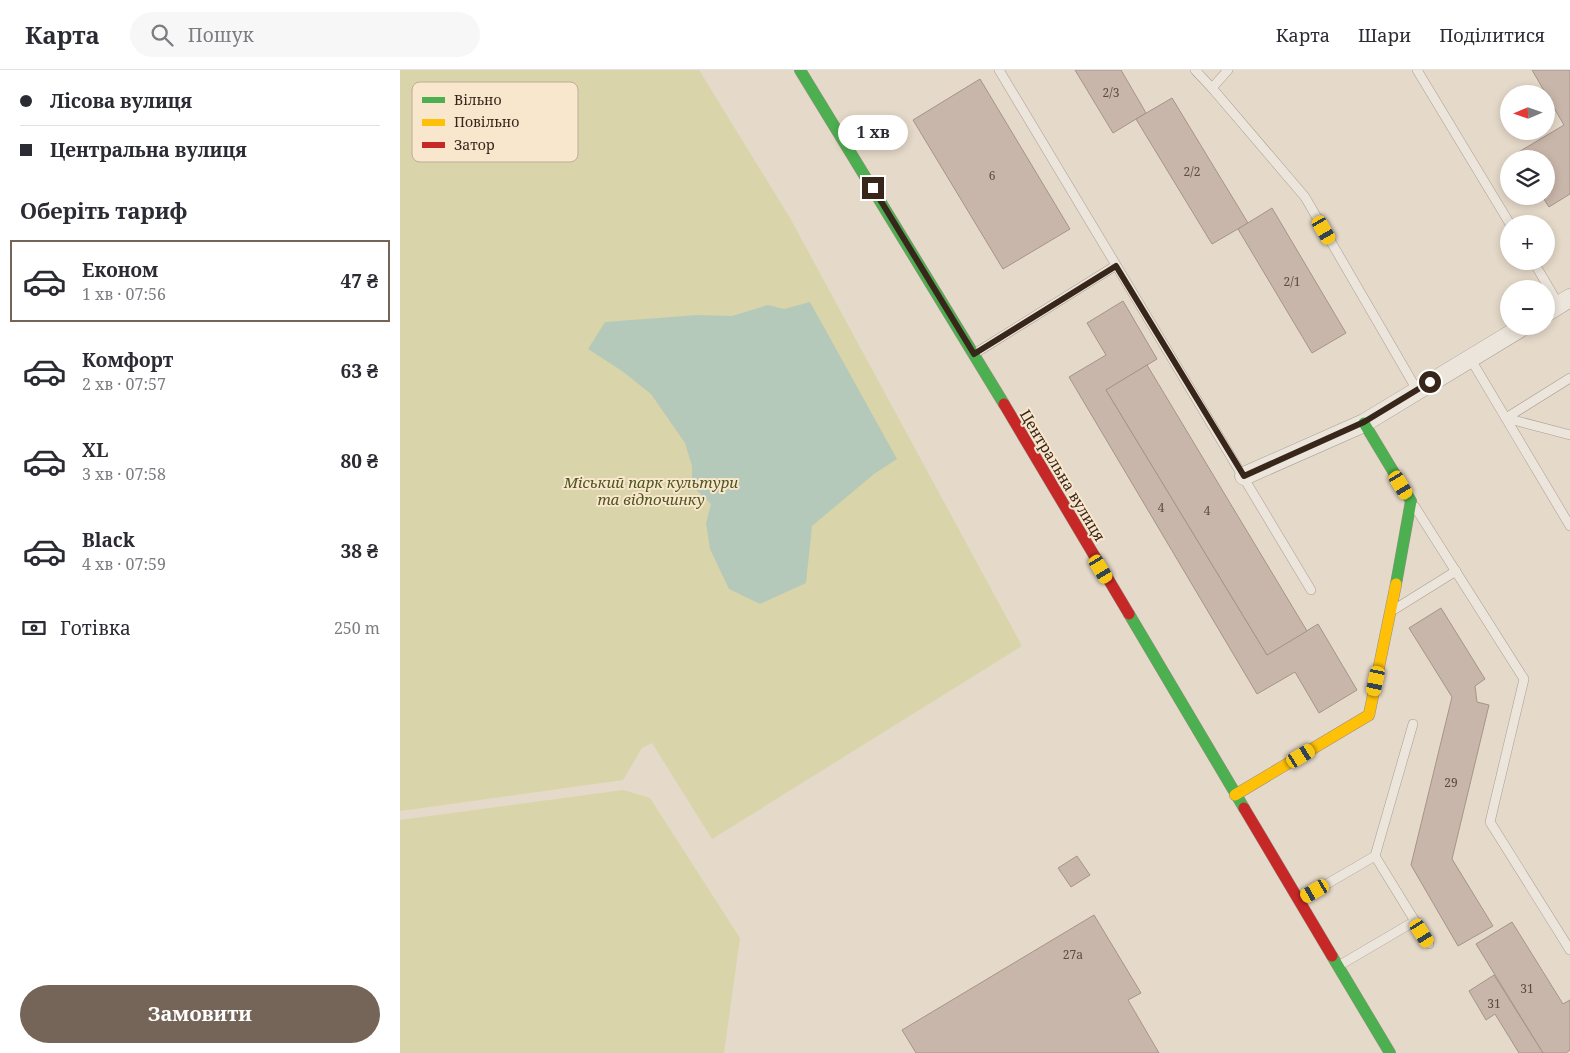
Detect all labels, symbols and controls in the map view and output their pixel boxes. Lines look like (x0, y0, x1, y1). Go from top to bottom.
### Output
search box (130, 12, 480, 57)
text: Карта (25, 18, 100, 51)
icon: search (148, 21, 176, 49)
text: Пошук (188, 22, 254, 48)
text: Карта (1276, 23, 1330, 47)
text: Шари (1358, 23, 1411, 47)
text: Поділитися (1439, 23, 1545, 47)
legend (412, 82, 578, 162)
house number: 2/3 (1103, 84, 1120, 101)
north arrow (1500, 85, 1555, 140)
map controls (1500, 85, 1555, 335)
text: Лісова вулиця (50, 88, 192, 114)
text: Вільно (454, 90, 502, 109)
text: Повільно (454, 112, 519, 131)
callout: 1 хв (838, 116, 908, 150)
text: 1 хв (856, 121, 890, 143)
text: Затор (454, 135, 495, 154)
text: Центральна вулиця (50, 137, 247, 163)
button: layers (1500, 150, 1555, 205)
house number: 2/2 (1184, 163, 1200, 180)
house number: 6 (989, 167, 996, 184)
route end (862, 177, 884, 199)
text: Оберіть тариф (20, 195, 187, 225)
car (1310, 213, 1337, 247)
button: + (1500, 215, 1555, 270)
text: Економ (82, 257, 158, 283)
icon: car (22, 259, 67, 304)
text: 47 ₴ (341, 268, 378, 294)
house number: 2/1 (1284, 273, 1300, 290)
button: − (1500, 280, 1555, 335)
text: 1 хв · 07:56 (82, 283, 166, 305)
text: Комфорт (82, 347, 173, 373)
icon: car (22, 349, 67, 394)
text: 63 ₴ (341, 358, 378, 384)
route start (1419, 371, 1441, 393)
text: 2 хв · 07:57 (82, 373, 166, 395)
street label: Центральна вулиця (1016, 405, 1110, 545)
text: XL (82, 437, 108, 463)
icon: car (22, 439, 67, 484)
text: 80 ₴ (341, 448, 378, 474)
text: 3 хв · 07:58 (82, 463, 166, 485)
car (1386, 468, 1415, 502)
park label: Міський парк культури та відпочинку (563, 472, 738, 509)
house number: 4 (1158, 499, 1165, 516)
house number: 4 (1204, 502, 1211, 519)
text: Black (82, 527, 135, 553)
icon: car (22, 529, 67, 574)
text: 38 ₴ (341, 538, 378, 564)
car (1086, 552, 1115, 586)
text: 4 хв · 07:59 (82, 553, 166, 575)
icon: cash (20, 614, 48, 642)
text: Готівка (60, 615, 131, 641)
text: 250 m (334, 617, 380, 639)
car (1365, 665, 1386, 697)
car (1284, 742, 1317, 770)
house number: 29 (1444, 774, 1458, 791)
car (1298, 877, 1331, 905)
car (1407, 916, 1436, 950)
house number: 27а (1063, 946, 1083, 963)
house number: 31 (1520, 980, 1534, 997)
button: Замовити (20, 985, 380, 1043)
house number: 31 (1487, 995, 1501, 1012)

